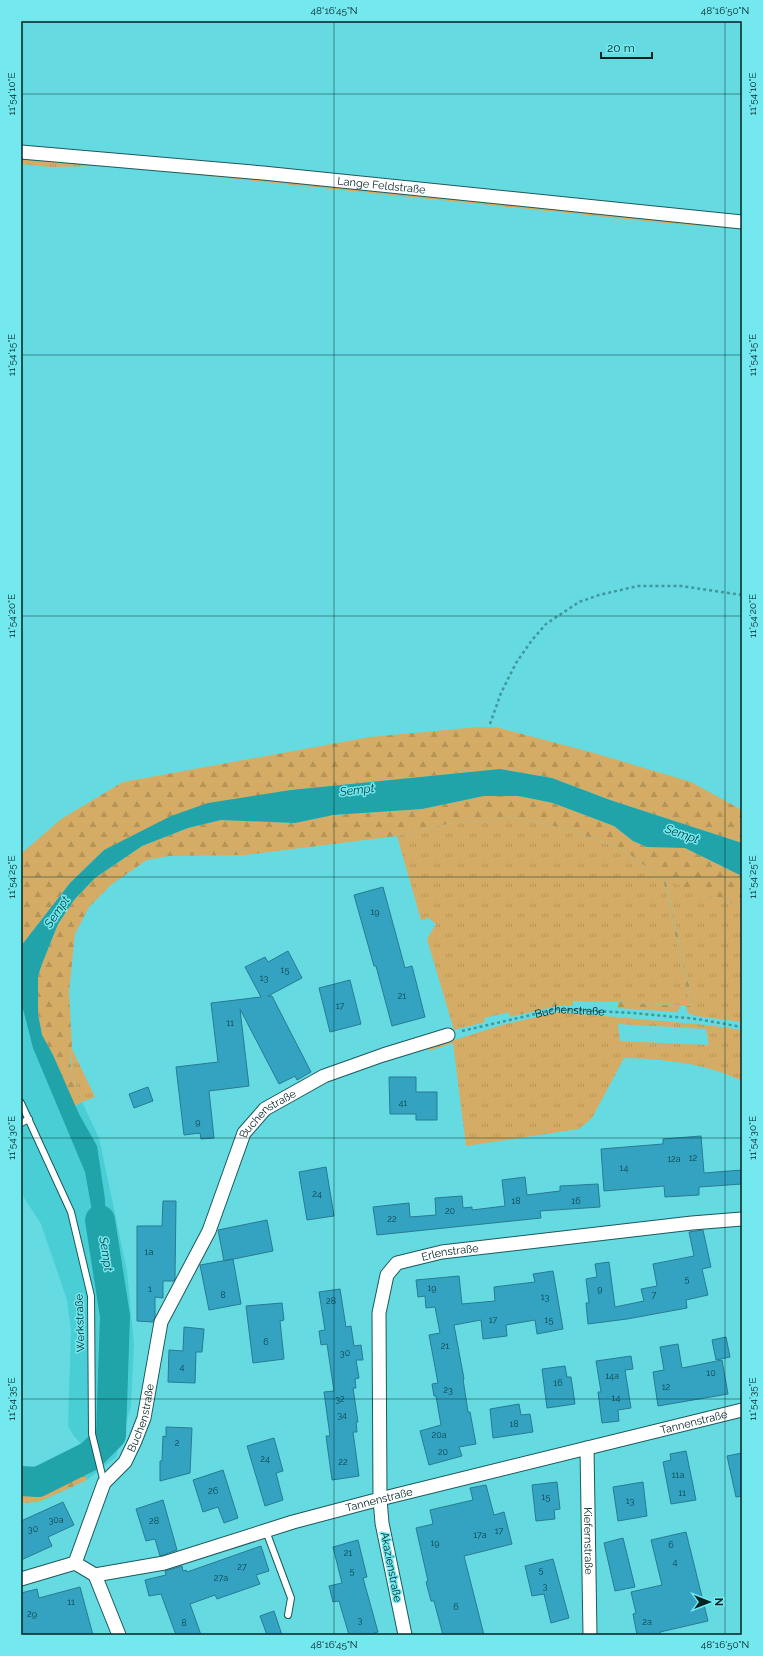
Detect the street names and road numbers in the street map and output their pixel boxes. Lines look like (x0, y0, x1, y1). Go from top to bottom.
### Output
street label: Lange Feldstraße (337, 174, 427, 196)
street label: Buchenstraße (533, 1002, 606, 1020)
street label: Buchenstraße (236, 1086, 299, 1139)
street label: Erlenstraße (420, 1241, 480, 1263)
street label: Werkstraße (72, 1293, 88, 1352)
street label: Buchenstraße (124, 1382, 157, 1454)
street label: Tannenstraße (659, 1407, 729, 1436)
street label: Tannenstraße (344, 1485, 414, 1514)
street label: Kiefernstraße (581, 1507, 596, 1575)
street label: Akazienstraße (378, 1531, 404, 1604)

